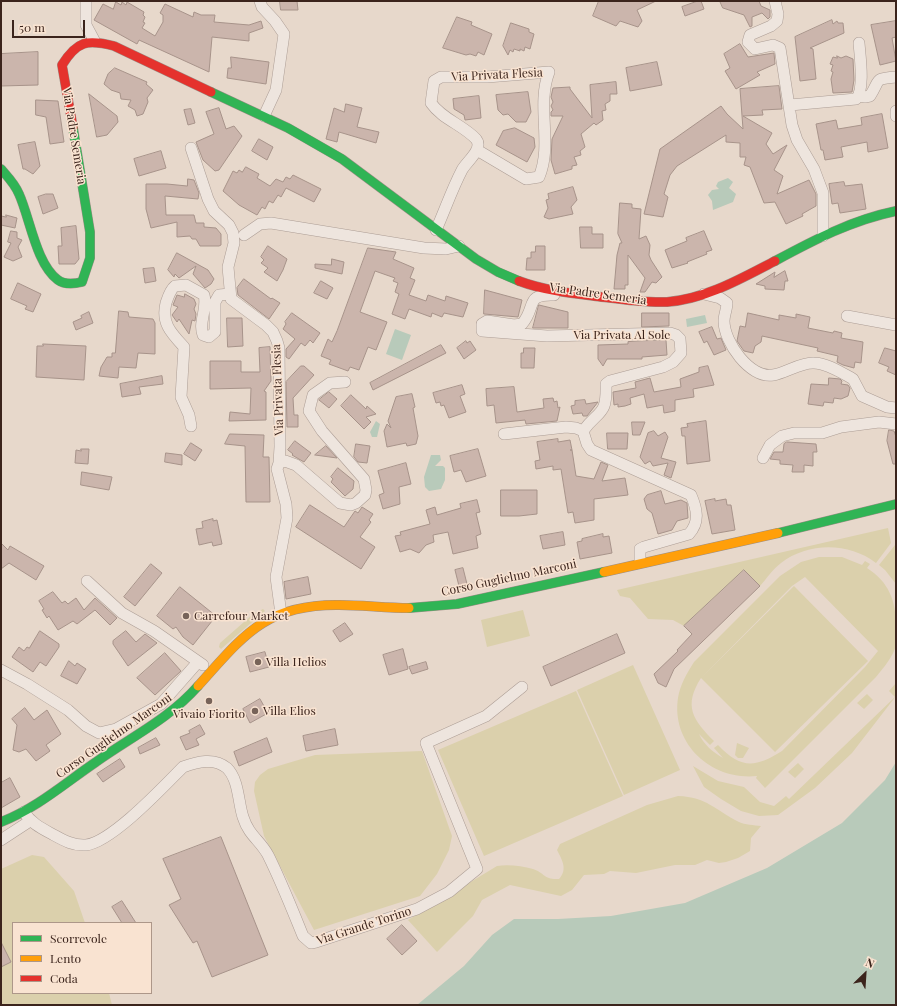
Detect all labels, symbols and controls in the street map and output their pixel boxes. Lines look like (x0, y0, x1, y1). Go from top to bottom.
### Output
scale bar (14, 12, 87, 38)
text: 50 m (19, 19, 45, 35)
street label: Via Privata Flesia (451, 65, 543, 85)
street label: Via Padre Semeria (59, 87, 89, 185)
street label: Via Padre Semeria (549, 280, 647, 308)
street label: Via Privata Al Sole (574, 328, 670, 342)
street label: Via Privata Flesia (269, 344, 287, 436)
street label: Corso Guglielmo Marconi (440, 557, 578, 599)
place label: Carrefour Market (194, 609, 288, 623)
marker: Carrefour Market (181, 611, 191, 621)
place label: Villa Helios (266, 655, 326, 669)
marker: Villa Helios (253, 657, 263, 667)
street label: Corso Guglielmo Marconi (53, 691, 175, 781)
marker: Vivaio Fiorito (204, 696, 214, 706)
place label: Villa Elios (263, 704, 316, 718)
marker: Villa Elios (250, 706, 260, 716)
place label: Vivaio Fiorito (173, 707, 245, 721)
street label: Via Grande Torino (315, 904, 413, 948)
legend (12, 922, 152, 994)
text: Scorrevole (50, 930, 107, 946)
text: Lento (50, 950, 81, 966)
north arrow (845, 954, 885, 994)
text: N (864, 954, 877, 971)
text: Coda (50, 970, 78, 986)

